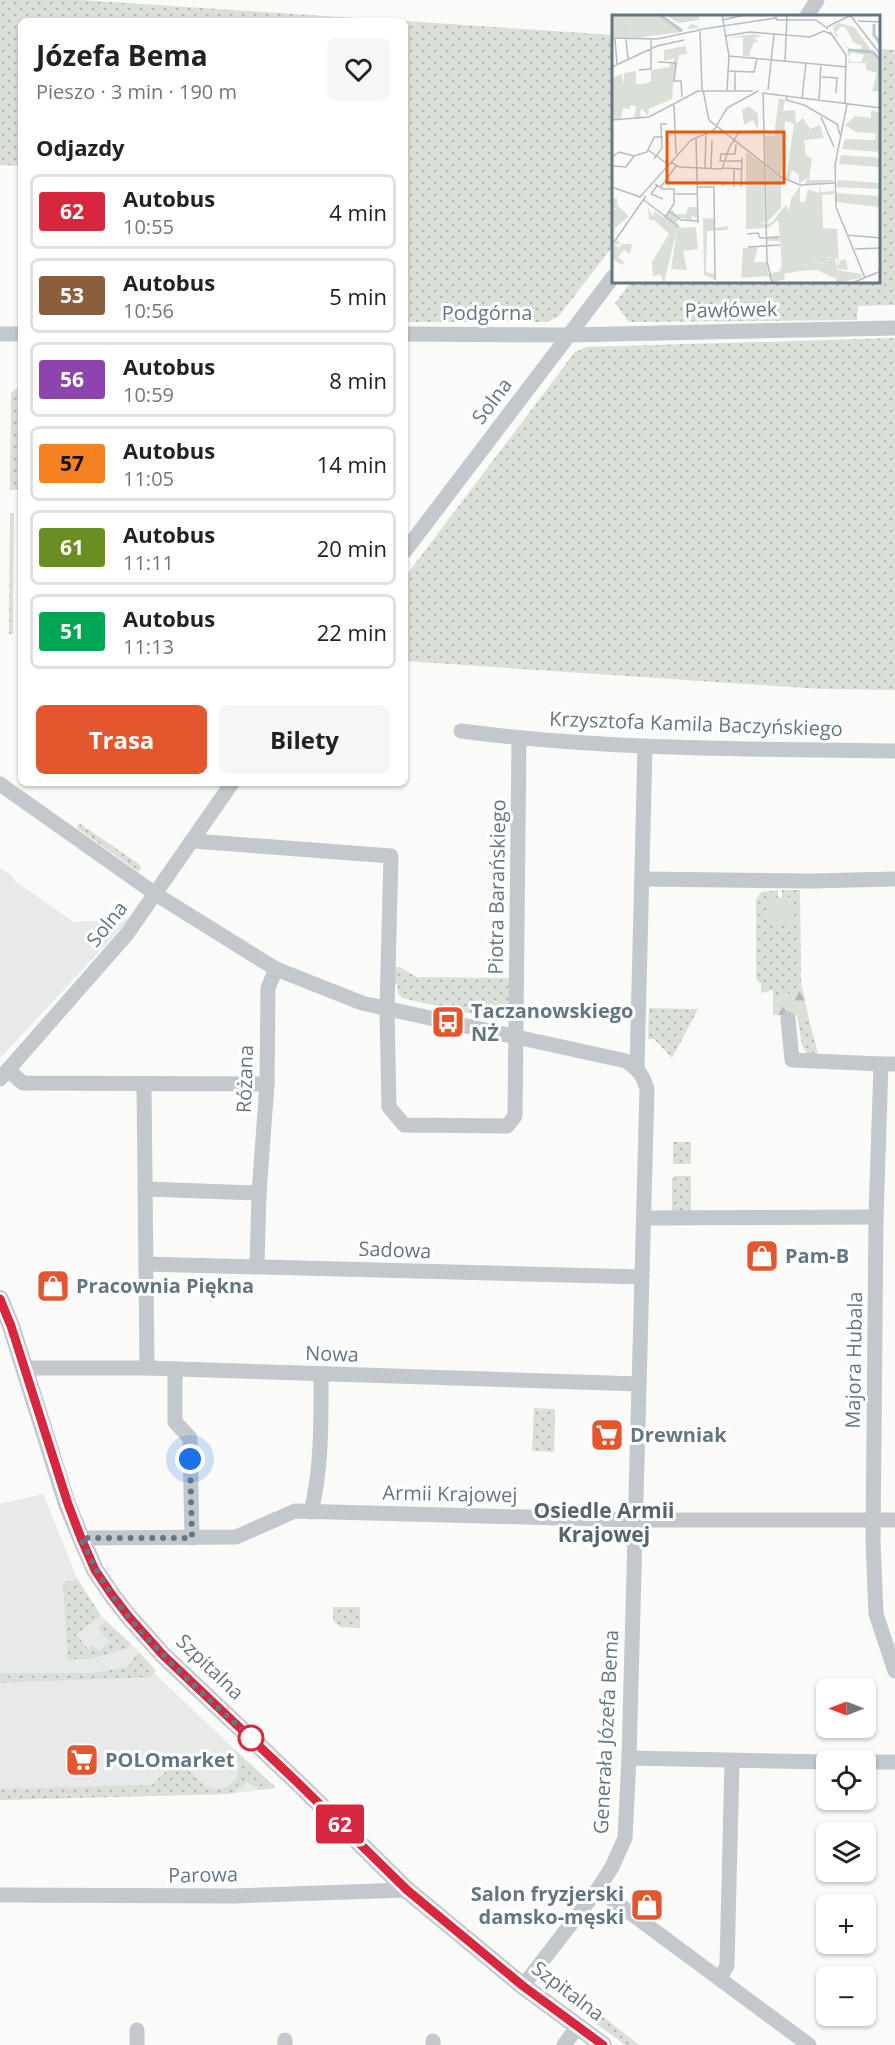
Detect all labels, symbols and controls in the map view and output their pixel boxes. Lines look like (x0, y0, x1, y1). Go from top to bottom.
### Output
inset map (612, 15, 880, 284)
text: Józefa Bema (36, 36, 208, 74)
button: heart (327, 38, 390, 101)
text: Pieszo · 3 min · 190 m (36, 78, 237, 105)
text: Odjazdy (36, 132, 125, 162)
text: Autobus (123, 183, 215, 213)
text: 62 (60, 197, 84, 225)
text: 4 min (329, 197, 387, 227)
text: 10:55 (123, 213, 174, 240)
text: Autobus (123, 267, 215, 297)
text: 53 (60, 281, 84, 309)
text: 5 min (329, 281, 387, 311)
street label: Pawłówek (684, 295, 778, 324)
text: 10:56 (123, 297, 174, 324)
street label: Podgórna (442, 299, 532, 326)
text: Autobus (123, 351, 215, 381)
text: 56 (60, 365, 84, 393)
text: 8 min (329, 365, 387, 395)
street label: Solna (465, 372, 518, 429)
text: 10:59 (123, 381, 174, 408)
text: Autobus (123, 435, 215, 465)
text: 57 (60, 449, 84, 477)
text: 14 min (317, 449, 387, 479)
text: 11:05 (123, 465, 174, 492)
text: Autobus (123, 519, 215, 549)
text: 61 (60, 533, 84, 561)
text: 20 min (317, 533, 387, 563)
text: 11:11 (123, 549, 174, 576)
text: Autobus (123, 603, 215, 633)
text: 51 (60, 617, 84, 645)
text: 22 min (317, 617, 387, 647)
text: 11:13 (123, 633, 174, 660)
button: Trasa (36, 705, 207, 774)
button: Bilety (219, 705, 390, 774)
street label: Krzysztofa Kamila Baczyńskiego (549, 705, 843, 742)
street label: Piotra Barańskiego (481, 799, 512, 975)
street label: Solna (80, 895, 133, 952)
place label: Taczanowskiego NŻ (471, 997, 633, 1047)
bus stop icon: Taczanowskiego NŻ (430, 1004, 466, 1040)
street label: Różana (230, 1044, 259, 1114)
street label: Sadowa (358, 1235, 432, 1264)
shop icon: Pam-B (744, 1238, 780, 1274)
place label: Pam-B (785, 1242, 849, 1269)
shop icon: Pracownia Piękna (35, 1268, 71, 1304)
place label: Pracownia Piękna (76, 1272, 254, 1299)
street label: Majora Hubala (839, 1291, 868, 1429)
street label: Nowa (305, 1339, 359, 1368)
supermarket icon: Drewniak (589, 1417, 625, 1453)
place label: Drewniak (630, 1421, 727, 1448)
your location (175, 1444, 205, 1474)
street label: Armii Krajowej (382, 1479, 518, 1508)
district label: Osiedle Armii Krajowej (534, 1496, 675, 1548)
street label: Szpitalna (171, 1628, 250, 1706)
street label: Generała Józefa Bema (587, 1629, 624, 1835)
north arrow (816, 1678, 876, 1738)
map controls (816, 1678, 876, 2026)
unlabelled marker (238, 1725, 264, 1751)
supermarket icon: POLOmarket (64, 1742, 100, 1778)
place label: POLOmarket (105, 1746, 235, 1773)
button: locate (816, 1750, 876, 1810)
line badge: 62 (313, 1804, 367, 1844)
text: 62 (328, 1810, 352, 1838)
button: layers (816, 1822, 876, 1882)
street label: Parowa (168, 1860, 238, 1889)
place label: Salon fryzjerski damsko-męski (471, 1880, 624, 1930)
shop icon: Salon fryzjerski damsko-męski (629, 1887, 665, 1923)
button: + (816, 1894, 876, 1954)
street label: Szpitalna (527, 1954, 610, 2027)
button: − (816, 1966, 876, 2026)

